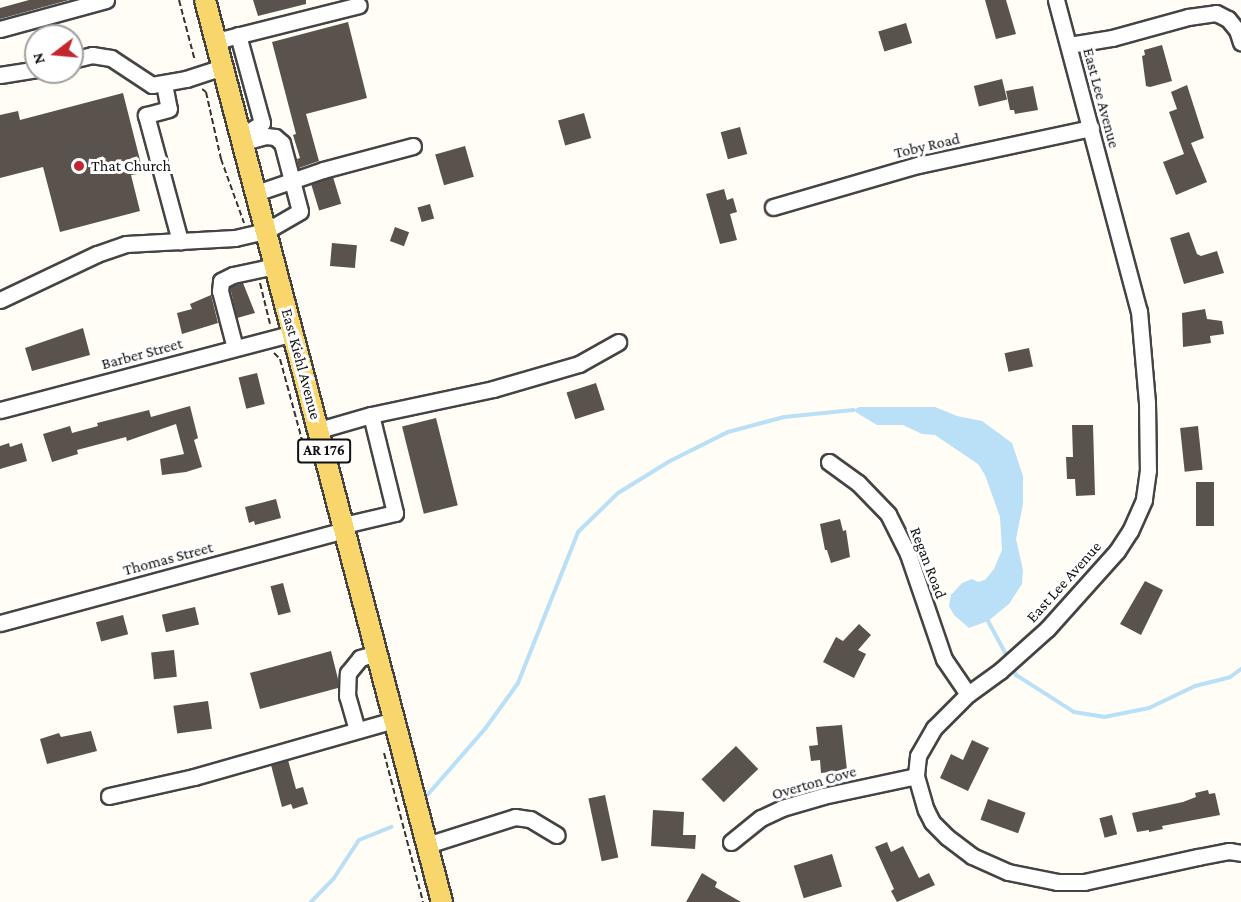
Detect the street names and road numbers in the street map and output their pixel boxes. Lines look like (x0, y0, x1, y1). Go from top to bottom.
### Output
street label: East Lee Avenue (1078, 46, 1124, 150)
street label: Toby Road (892, 129, 962, 163)
street label: East Kiehl Avenue (277, 306, 325, 422)
street label: Barber Street (99, 334, 185, 374)
road number: AR 176 (297, 439, 351, 463)
street label: Regan Road (906, 525, 950, 601)
street label: East Lee Avenue (1022, 537, 1106, 627)
street label: Thomas Street (121, 538, 215, 580)
street label: Overton Cove (770, 762, 858, 804)

